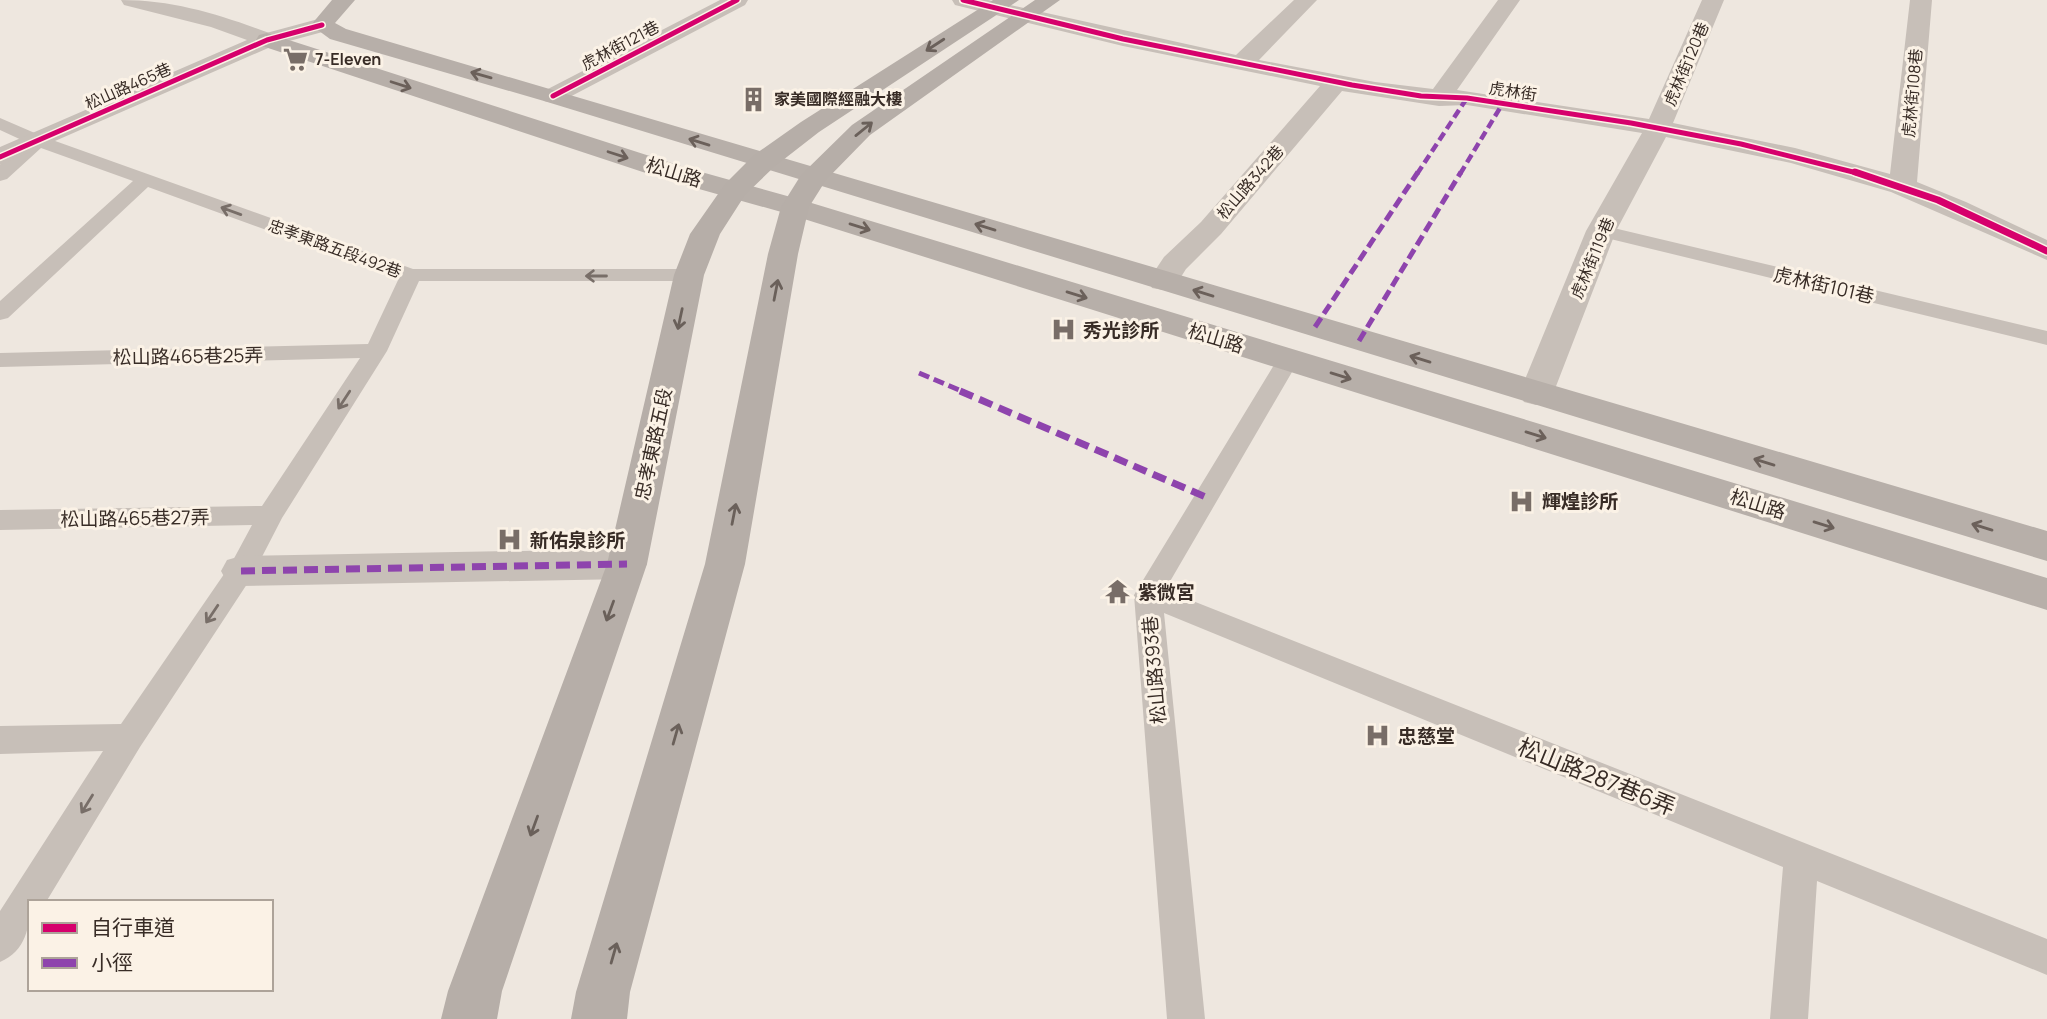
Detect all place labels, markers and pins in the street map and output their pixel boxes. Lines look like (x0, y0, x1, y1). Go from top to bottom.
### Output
supermarket icon: 7-Eleven (281, 45, 309, 73)
place label: 7-Eleven (315, 48, 381, 70)
building icon: 家美國際經融大樓 (740, 85, 768, 113)
place label: 家美國際經融大樓 (774, 88, 902, 110)
hospital icon: 秀光診所 (1049, 316, 1077, 344)
place label: 秀光診所 (1083, 317, 1159, 343)
hospital icon: 輝煌診所 (1508, 487, 1536, 515)
place label: 輝煌診所 (1542, 488, 1618, 514)
hospital icon: 新佑泉診所 (496, 526, 524, 554)
place label: 新佑泉診所 (530, 527, 625, 553)
temple icon: 紫微宮 (1104, 578, 1132, 606)
place label: 紫微宮 (1138, 579, 1195, 605)
hospital icon: 忠慈堂 (1364, 722, 1392, 750)
place label: 忠慈堂 (1398, 723, 1455, 749)

